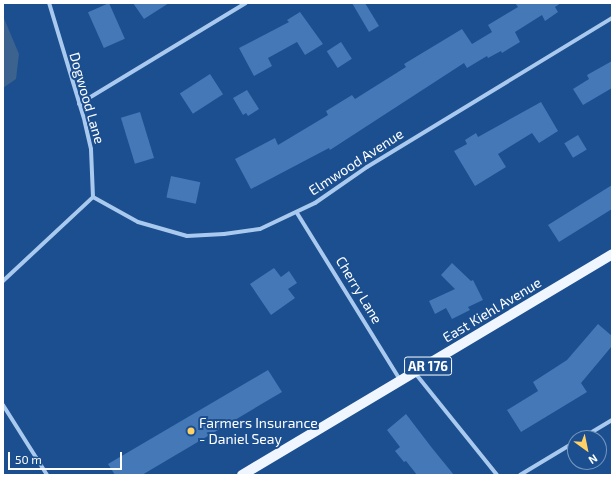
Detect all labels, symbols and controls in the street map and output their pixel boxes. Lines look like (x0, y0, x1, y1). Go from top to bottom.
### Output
street label: Dogwood Lane (66, 50, 108, 146)
street label: Elmwood Avenue (305, 125, 407, 199)
street label: Cherry Lane (332, 253, 386, 327)
street label: East Kiehl Avenue (439, 274, 545, 346)
road number: AR 176 (404, 355, 452, 377)
place label: Farmers Insurance - Daniel Seay (199, 415, 318, 448)
marker: Farmers Insurance - Daniel Seay (186, 426, 196, 436)
north arrow (567, 430, 607, 470)
scale bar (10, 444, 124, 470)
text: 50 m (15, 452, 42, 466)
text: N (586, 452, 600, 467)

